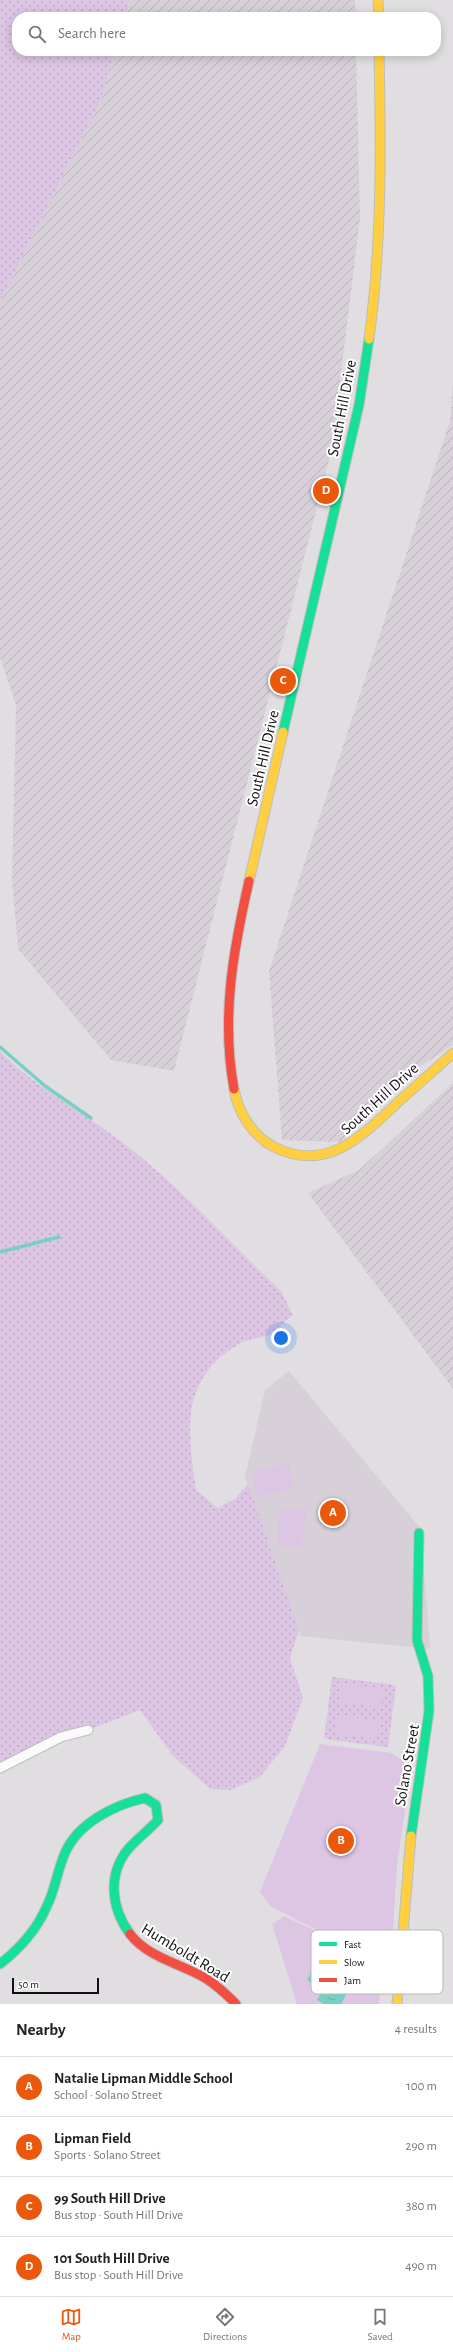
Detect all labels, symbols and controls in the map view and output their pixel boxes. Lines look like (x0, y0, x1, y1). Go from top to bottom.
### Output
search box (12, 12, 441, 56)
icon: search (26, 23, 48, 45)
text: Search here (58, 26, 126, 41)
street label: South Hill Drive (325, 359, 359, 458)
pin: D (313, 476, 339, 506)
pin: C (270, 666, 296, 696)
street label: South Hill Drive (244, 709, 282, 808)
street label: South Hill Drive (338, 1060, 421, 1137)
your location (271, 1328, 291, 1348)
pin: A (320, 1498, 346, 1528)
street label: Solano Street (392, 1723, 422, 1807)
pin: B (328, 1826, 354, 1856)
street label: Humboldt Road (139, 1920, 232, 1985)
legend (311, 1930, 443, 1994)
text: Fast (344, 1939, 362, 1950)
text: Slow (344, 1957, 365, 1968)
text: Jam (344, 1975, 361, 1986)
scale bar (12, 1976, 99, 1995)
text: 50 m (18, 1979, 39, 1990)
text: Nearby (16, 2021, 66, 2038)
text: 4 results (395, 2023, 437, 2036)
text: Natalie Lipman Middle School (54, 2071, 233, 2086)
text: A (25, 2080, 33, 2093)
text: 100 m (406, 2080, 437, 2093)
text: School · Solano Street (54, 2089, 162, 2102)
text: Lipman Field (54, 2131, 131, 2146)
text: B (25, 2140, 33, 2153)
text: 290 m (406, 2140, 437, 2153)
text: Sports · Solano Street (54, 2149, 161, 2162)
text: 99 South Hill Drive (54, 2191, 166, 2206)
text: C (26, 2200, 32, 2213)
text: 380 m (406, 2200, 437, 2213)
text: Bus stop · South Hill Drive (54, 2209, 183, 2222)
text: 101 South Hill Drive (54, 2251, 170, 2266)
text: D (25, 2260, 33, 2273)
text: 490 m (405, 2260, 437, 2273)
text: Bus stop · South Hill Drive (54, 2269, 183, 2282)
tab: Map (60, 2306, 82, 2343)
tab: Directions (203, 2306, 247, 2343)
tab: Saved (367, 2306, 393, 2343)

